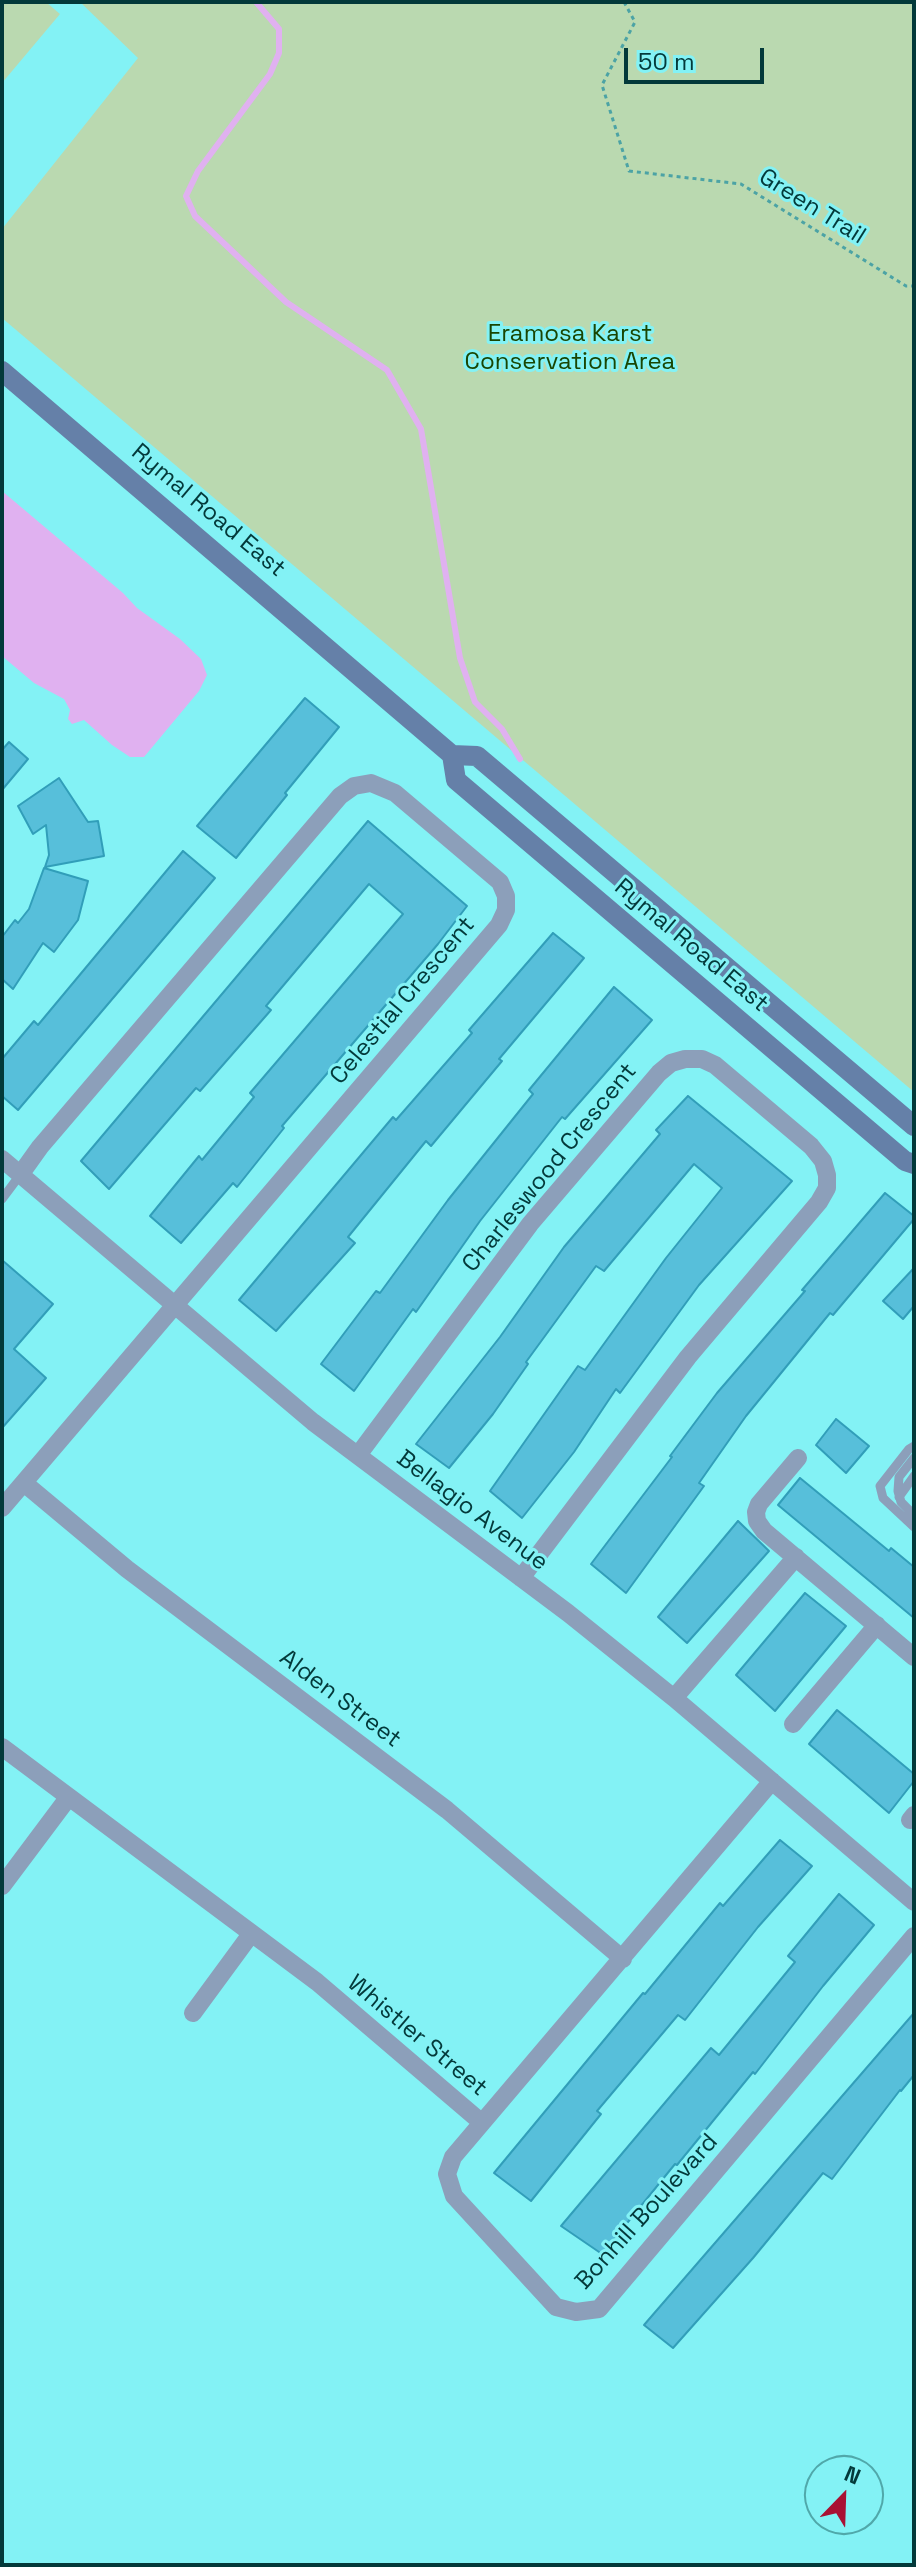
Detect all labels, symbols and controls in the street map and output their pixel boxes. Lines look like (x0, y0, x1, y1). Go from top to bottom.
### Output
scale bar (628, 32, 768, 82)
text: 50 m (638, 46, 695, 77)
street label: Green Trail (753, 163, 871, 251)
park label: Eramosa Karst Conservation Area (465, 320, 675, 376)
street label: Rymal Road East (125, 438, 291, 584)
street label: Rymal Road East (608, 873, 774, 1019)
street label: Celestial Crescent (325, 911, 481, 1091)
street label: Charleswood Crescent (457, 1058, 643, 1278)
street label: Bellagio Avenue (391, 1445, 553, 1577)
street label: Alden Street (273, 1644, 407, 1754)
street label: Whistler Street (341, 1969, 493, 2103)
street label: Bonhill Boulevard (570, 2128, 724, 2296)
north arrow (804, 2455, 884, 2535)
text: N (840, 2459, 865, 2491)

